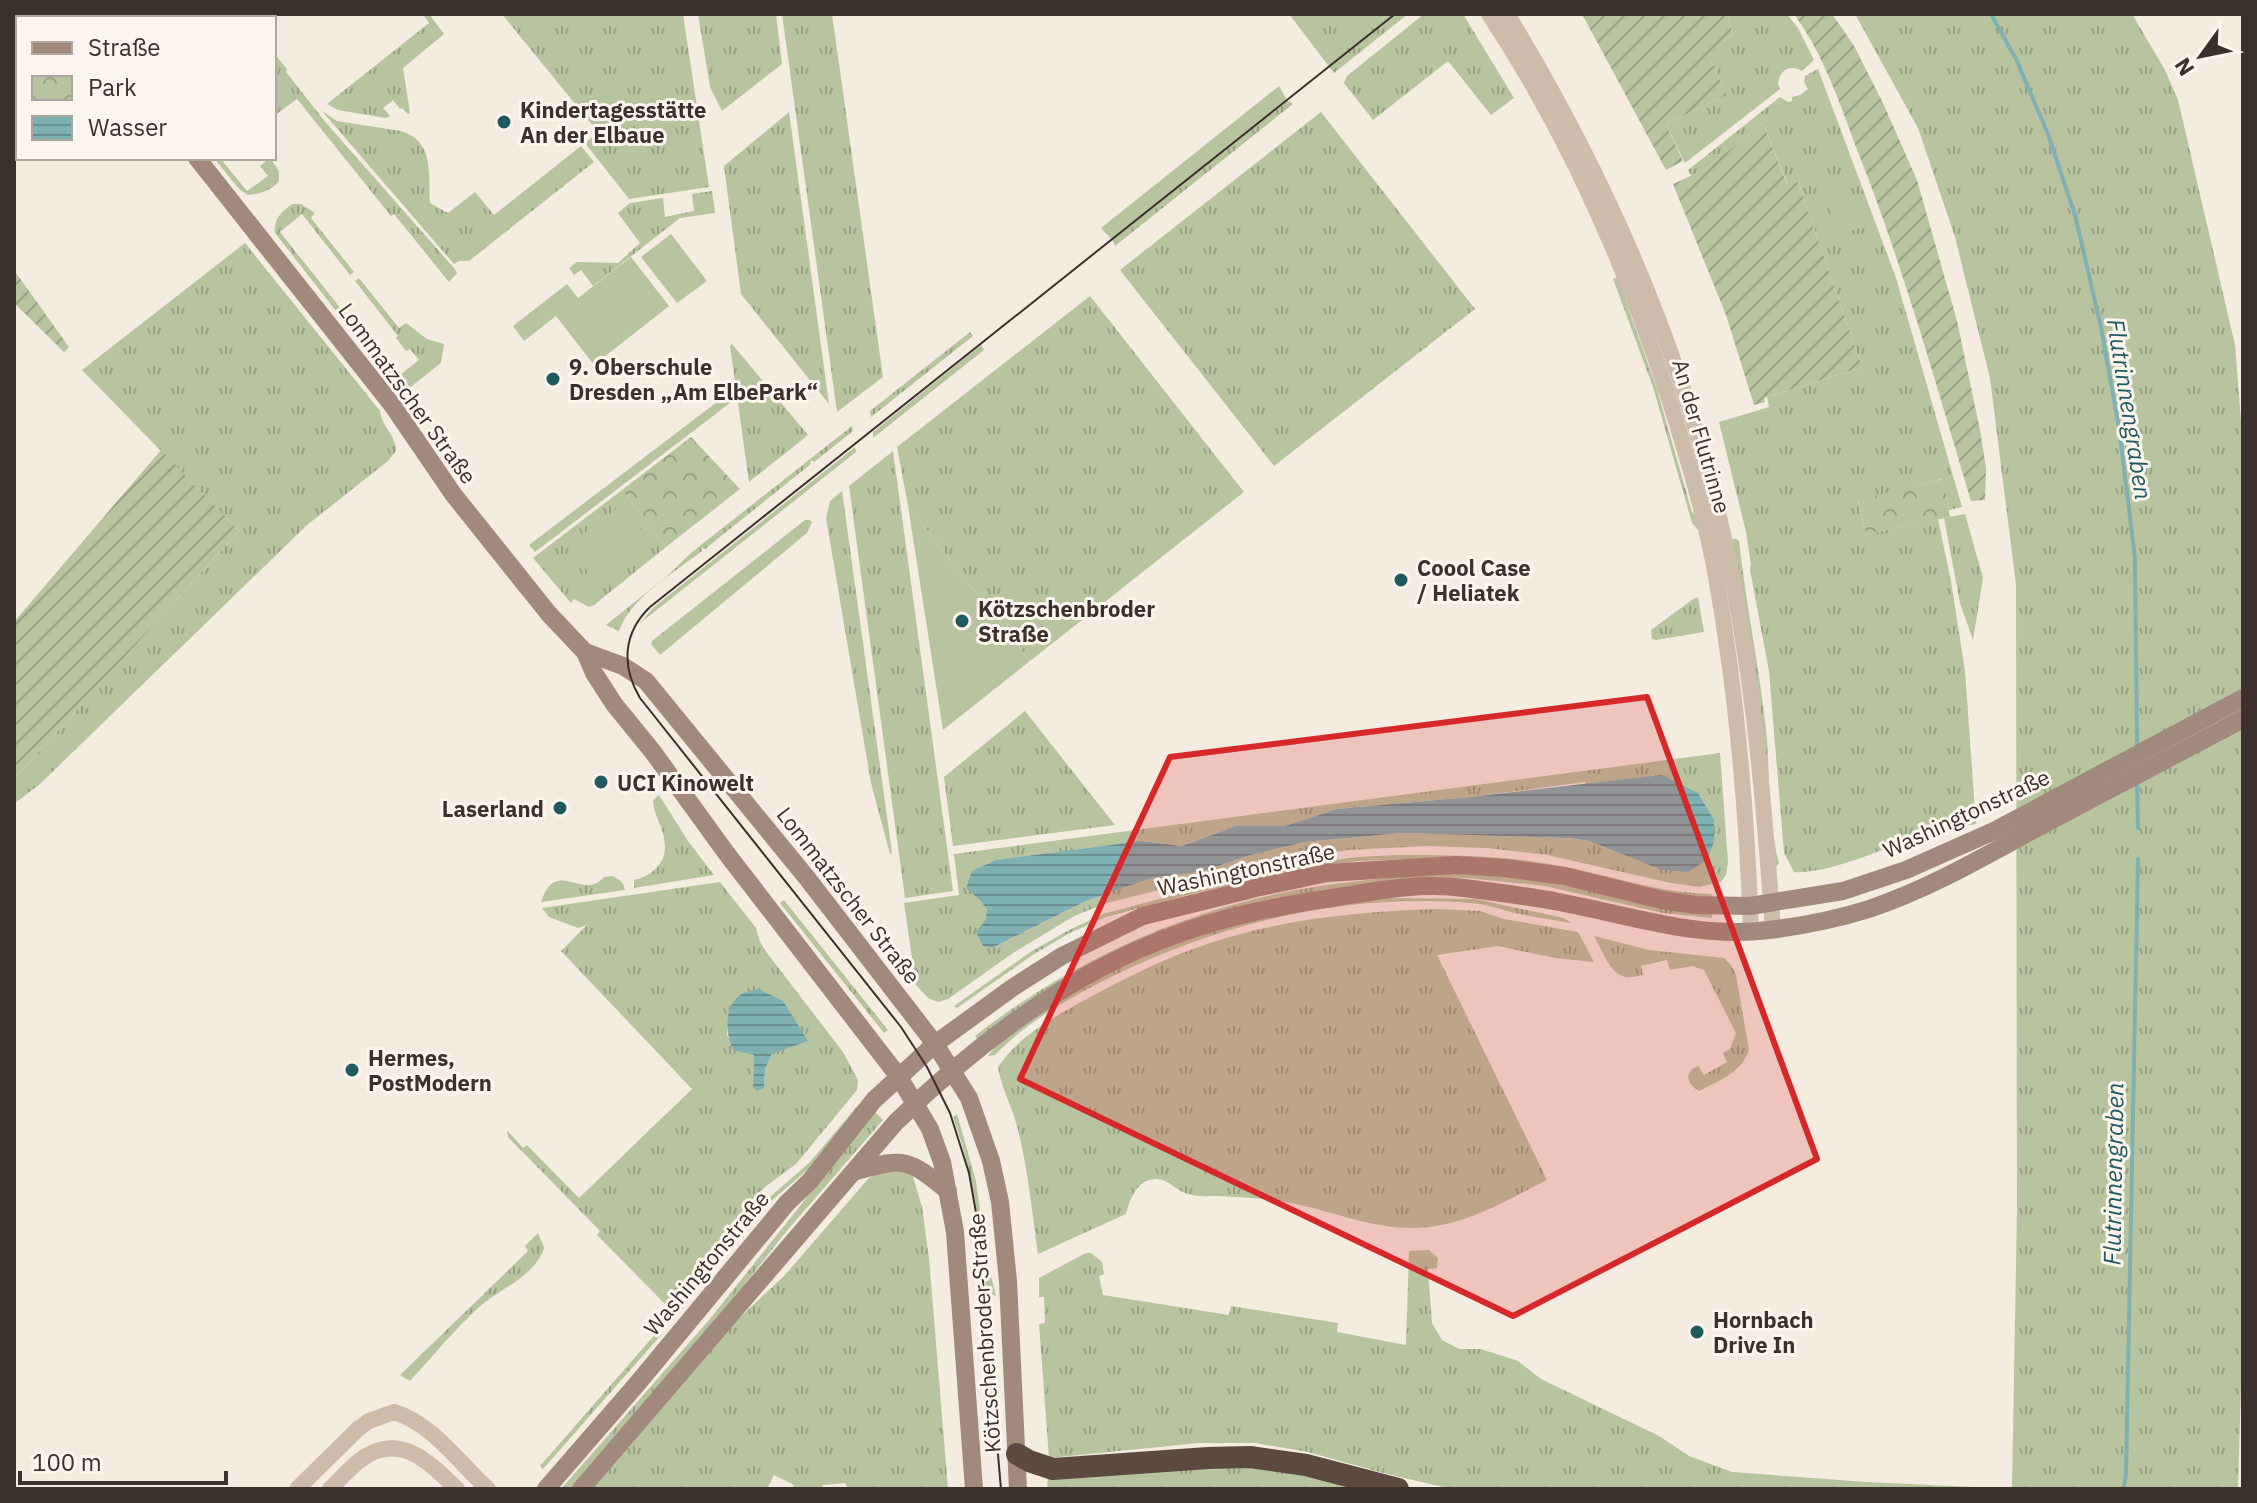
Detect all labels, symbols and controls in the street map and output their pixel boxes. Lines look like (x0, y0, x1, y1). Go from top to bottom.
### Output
legend (16, 16, 276, 160)
north arrow (2161, 16, 2241, 96)
text: Straße (88, 31, 160, 63)
text: N (2167, 53, 2200, 82)
text: Park (88, 71, 137, 103)
place label: Kindertagesstätte An der Elbaue (520, 95, 706, 149)
text: Wasser (88, 111, 167, 143)
marker: Kindertagesstätte An der Elbaue (495, 113, 513, 131)
street label: Lommatzscher Straße (332, 297, 484, 489)
water label: Flutrinnengraben (2100, 316, 2160, 502)
place label: 9. Oberschule Dresden „Am ElbePark“ (569, 352, 818, 406)
street label: An der Flutrinne (1666, 356, 1738, 516)
marker: 9. Oberschule Dresden „Am ElbePark“ (544, 370, 562, 388)
place label: Coool Case / Heliatek (1417, 553, 1531, 607)
marker: Coool Case / Heliatek (1392, 571, 1410, 589)
place label: Kötzschenbroder Straße (978, 594, 1155, 648)
marker: Kötzschenbroder Straße (953, 612, 971, 630)
street label: Washingtonstraße (1878, 762, 2054, 864)
place label: UCI Kinowelt (617, 768, 754, 797)
marker: UCI Kinowelt (592, 773, 610, 791)
place label: Laserland (442, 794, 544, 823)
marker: Laserland (551, 799, 569, 817)
street label: Lommatzscher Straße (771, 800, 927, 990)
street label: Washingtonstraße (1155, 836, 1337, 902)
place label: Hermes, PostModern (368, 1043, 492, 1097)
marker: Hermes, PostModern (343, 1061, 361, 1079)
water label: Flutrinnengraben (2095, 1082, 2131, 1266)
street label: Washingtonstraße (637, 1185, 775, 1341)
street label: Kötzschenbroder Straße (961, 1212, 1007, 1454)
place label: Hornbach Drive In (1713, 1305, 1814, 1359)
marker: Hornbach Drive In (1688, 1323, 1706, 1341)
scale bar (20, 1435, 226, 1485)
text: 100 m (32, 1446, 102, 1478)

